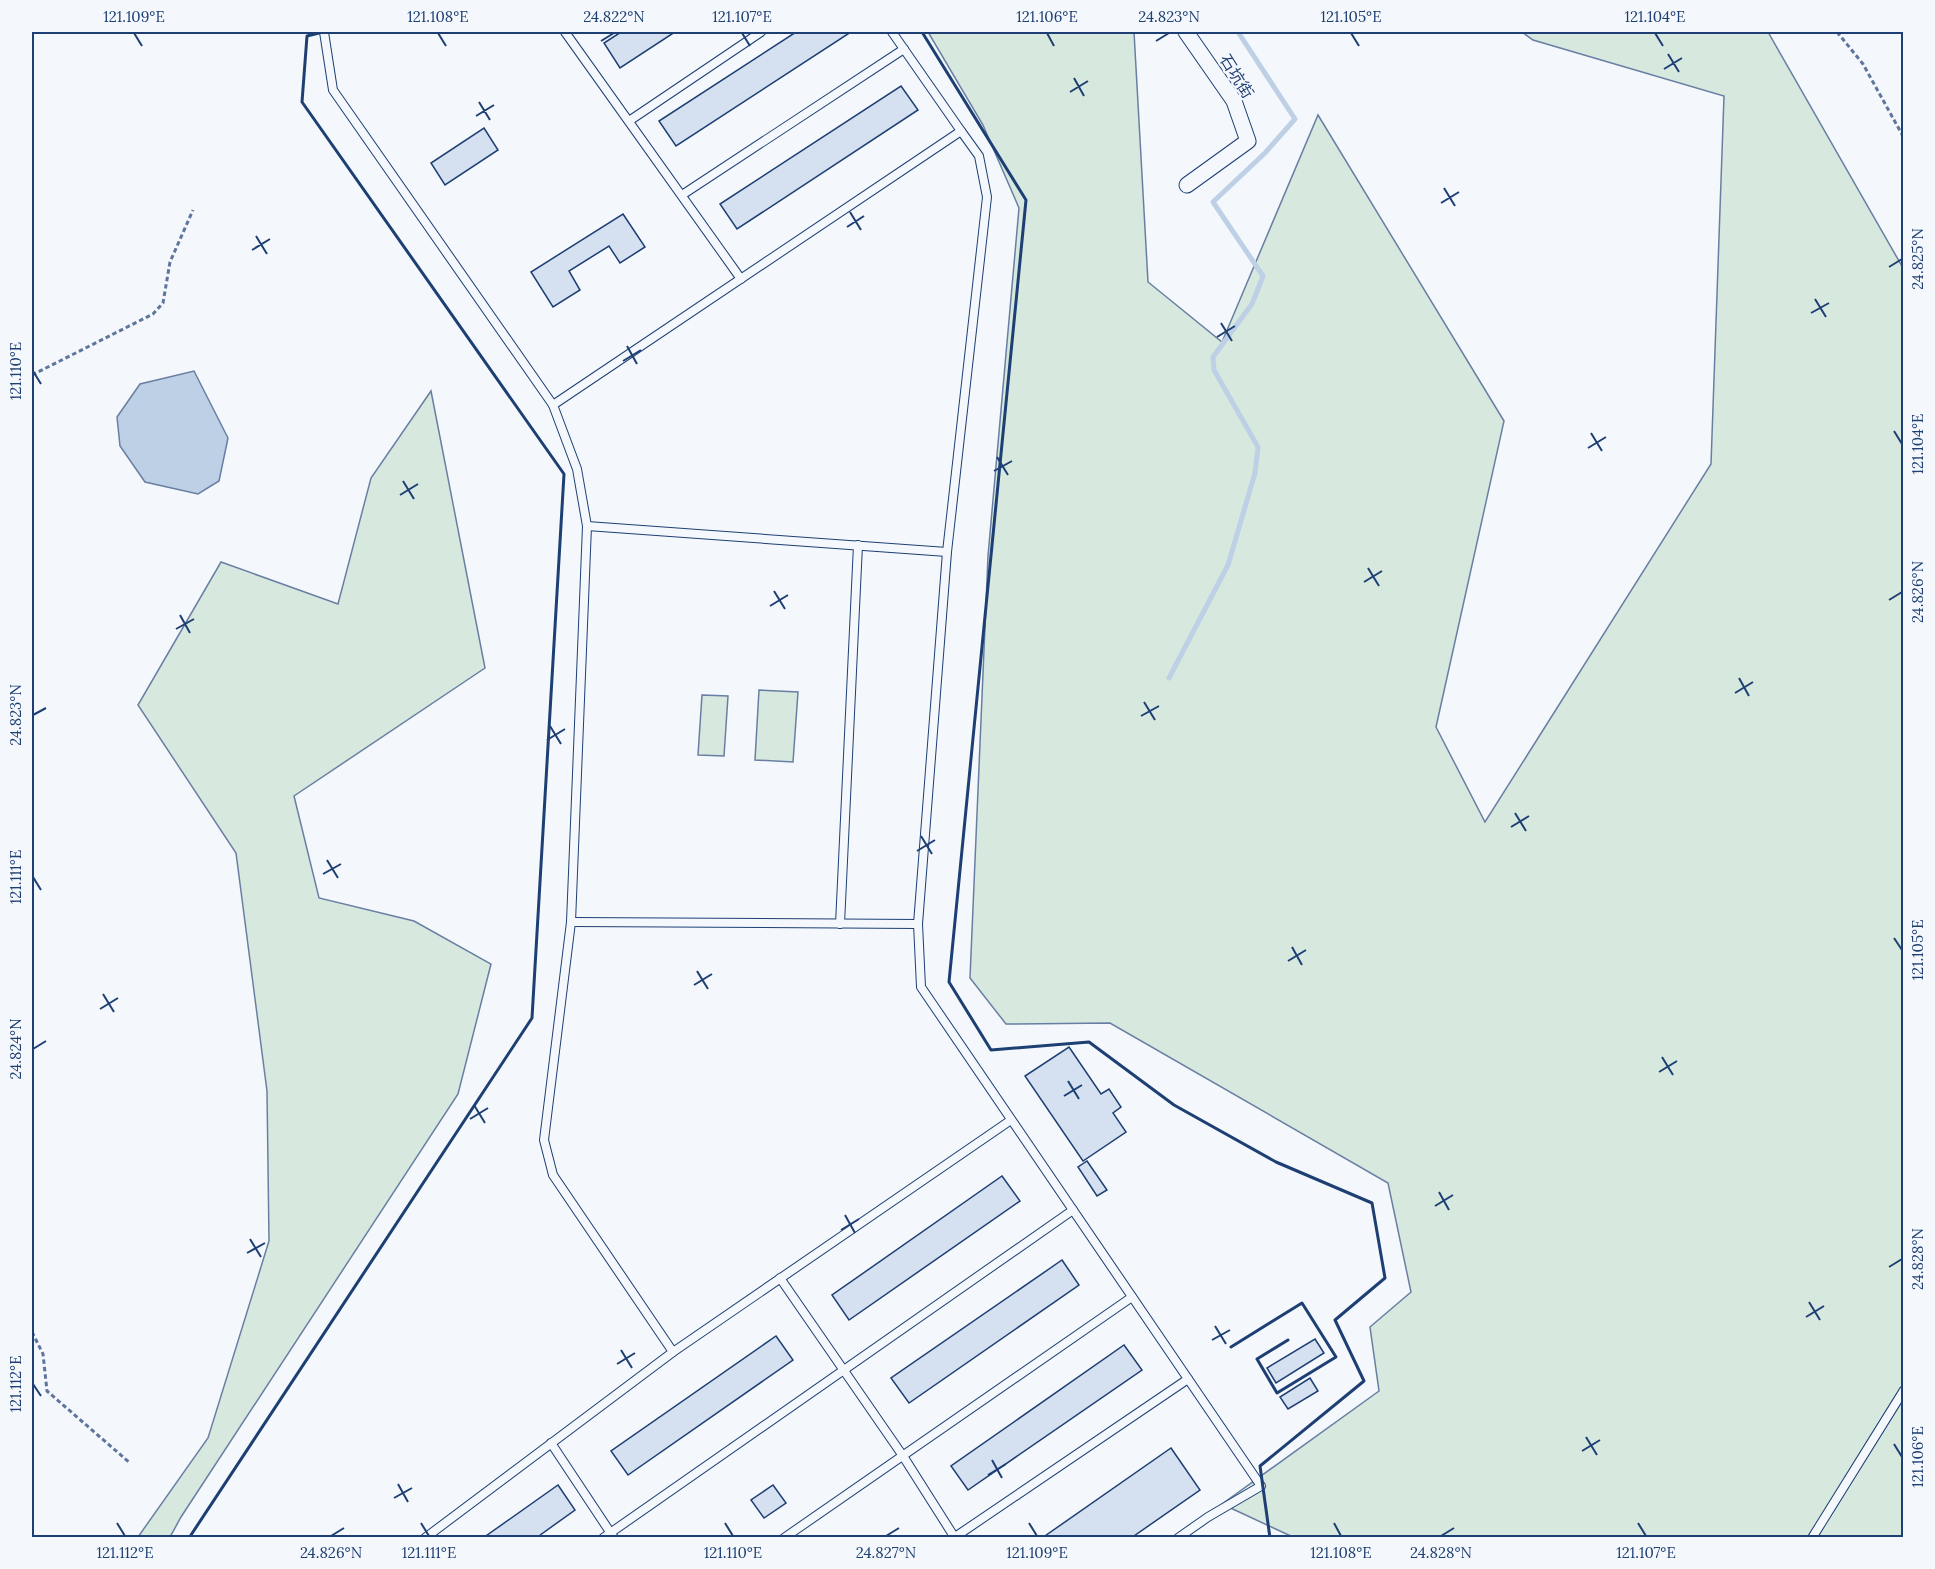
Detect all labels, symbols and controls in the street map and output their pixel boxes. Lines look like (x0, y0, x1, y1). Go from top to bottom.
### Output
text: 121.109°E (103, 7, 165, 26)
text: 121.108°E (407, 7, 469, 26)
text: 24.822°N (583, 7, 645, 26)
text: 121.107°E (712, 7, 772, 26)
text: 121.106°E (1016, 7, 1078, 26)
text: 24.823°N (1138, 7, 1200, 26)
text: 121.105°E (1320, 7, 1382, 26)
text: 121.104°E (1625, 7, 1685, 26)
street label: 石坑街 (1216, 50, 1258, 102)
text: 24.825°N (1908, 228, 1927, 290)
text: 121.110°E (6, 342, 25, 400)
text: 121.104°E (1908, 414, 1927, 474)
text: 24.826°N (1908, 561, 1927, 623)
text: 24.823°N (6, 684, 25, 746)
text: 121.111°E (6, 850, 25, 904)
text: 121.105°E (1908, 919, 1927, 981)
text: 24.824°N (6, 1018, 25, 1080)
text: 24.828°N (1908, 1228, 1927, 1290)
text: 121.112°E (6, 1355, 25, 1413)
text: 121.106°E (1908, 1426, 1927, 1488)
text: 121.112°E (96, 1543, 154, 1562)
text: 24.826°N (300, 1543, 362, 1562)
text: 121.111°E (402, 1543, 456, 1562)
text: 121.110°E (704, 1543, 762, 1562)
text: 24.827°N (856, 1543, 916, 1562)
text: 121.109°E (1006, 1543, 1068, 1562)
text: 121.108°E (1310, 1543, 1372, 1562)
text: 24.828°N (1410, 1543, 1472, 1562)
text: 121.107°E (1616, 1543, 1676, 1562)

